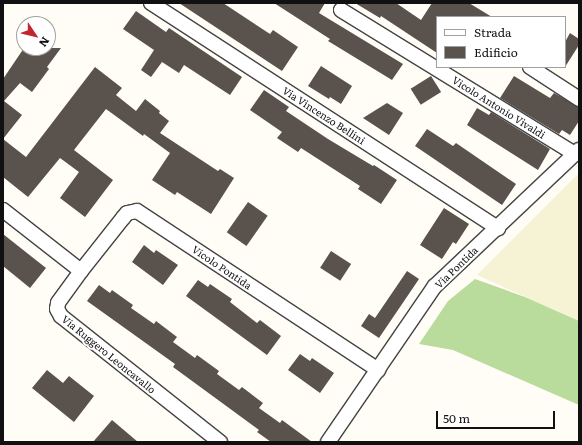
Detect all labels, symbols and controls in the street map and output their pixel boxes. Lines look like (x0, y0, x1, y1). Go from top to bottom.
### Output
north arrow (16, 16, 56, 56)
legend (436, 16, 566, 68)
text: Strada (474, 23, 512, 41)
text: N (36, 34, 54, 51)
text: Edificio (474, 43, 518, 61)
street label: Vicolo Antonio Vivaldi (450, 73, 548, 141)
street label: Via Vincenzo Bellini (280, 84, 368, 146)
street label: Vicolo Pontida (190, 243, 254, 291)
street label: Via Pontida (432, 244, 480, 290)
street label: Via Ruggero Leoncavallo (60, 312, 158, 396)
scale bar (438, 403, 557, 429)
text: 50 m (443, 409, 470, 427)

